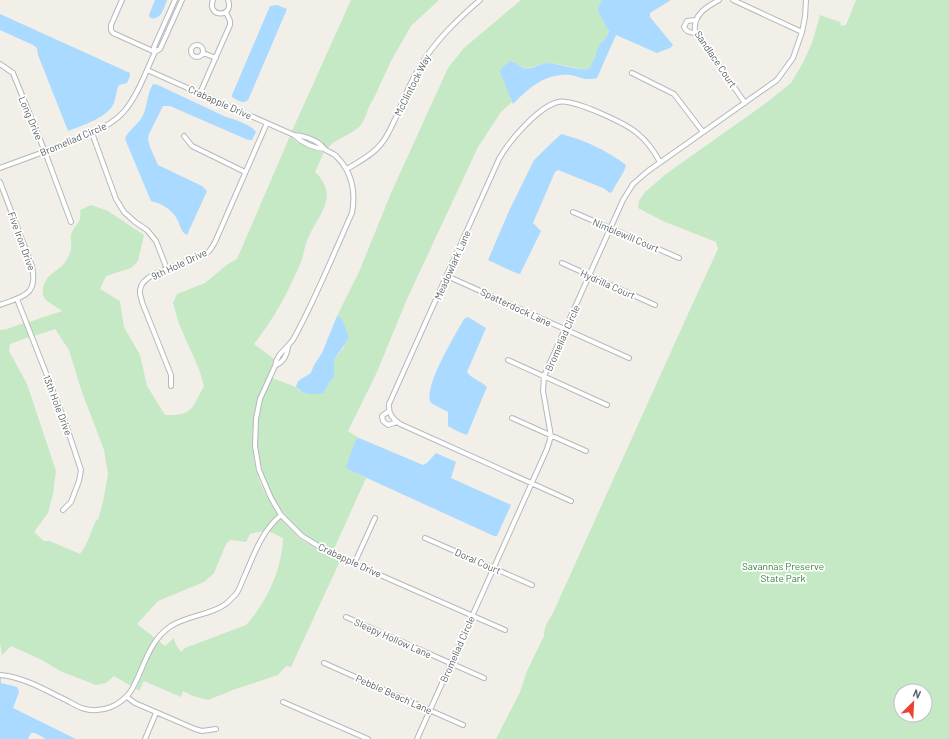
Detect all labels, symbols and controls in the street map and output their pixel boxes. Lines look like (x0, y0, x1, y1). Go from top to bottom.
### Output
street label: Sandlace Court (693, 28, 740, 90)
street label: McClintock Way (391, 52, 433, 118)
street label: Crabapple Drive (186, 83, 254, 121)
street label: Long Drive (16, 94, 46, 142)
street label: Bromeliad Circle (38, 120, 108, 158)
street label: Five Iron Drive (6, 210, 38, 272)
street label: Nimblewill Court (591, 216, 661, 255)
street label: Meadowlark Lane (431, 228, 473, 302)
street label: 9th Hole Drive (149, 246, 209, 282)
street label: Hydrilla Court (579, 267, 638, 302)
street label: Spatterdock Lane (479, 285, 553, 329)
street label: Bromeliad Circle (542, 303, 582, 373)
street label: 13th Hole Drive (41, 373, 75, 437)
street label: Crabapple Drive (317, 540, 383, 580)
street label: Doral Court (453, 546, 503, 577)
park label: Savannas Preserve State Park (742, 560, 824, 584)
street label: Bromeliad Circle (437, 614, 477, 684)
street label: Sleepy Hollow Lane (352, 616, 434, 660)
street label: Pebble Beach Lane (354, 672, 434, 716)
north arrow (893, 683, 933, 723)
text: N (911, 686, 923, 701)

